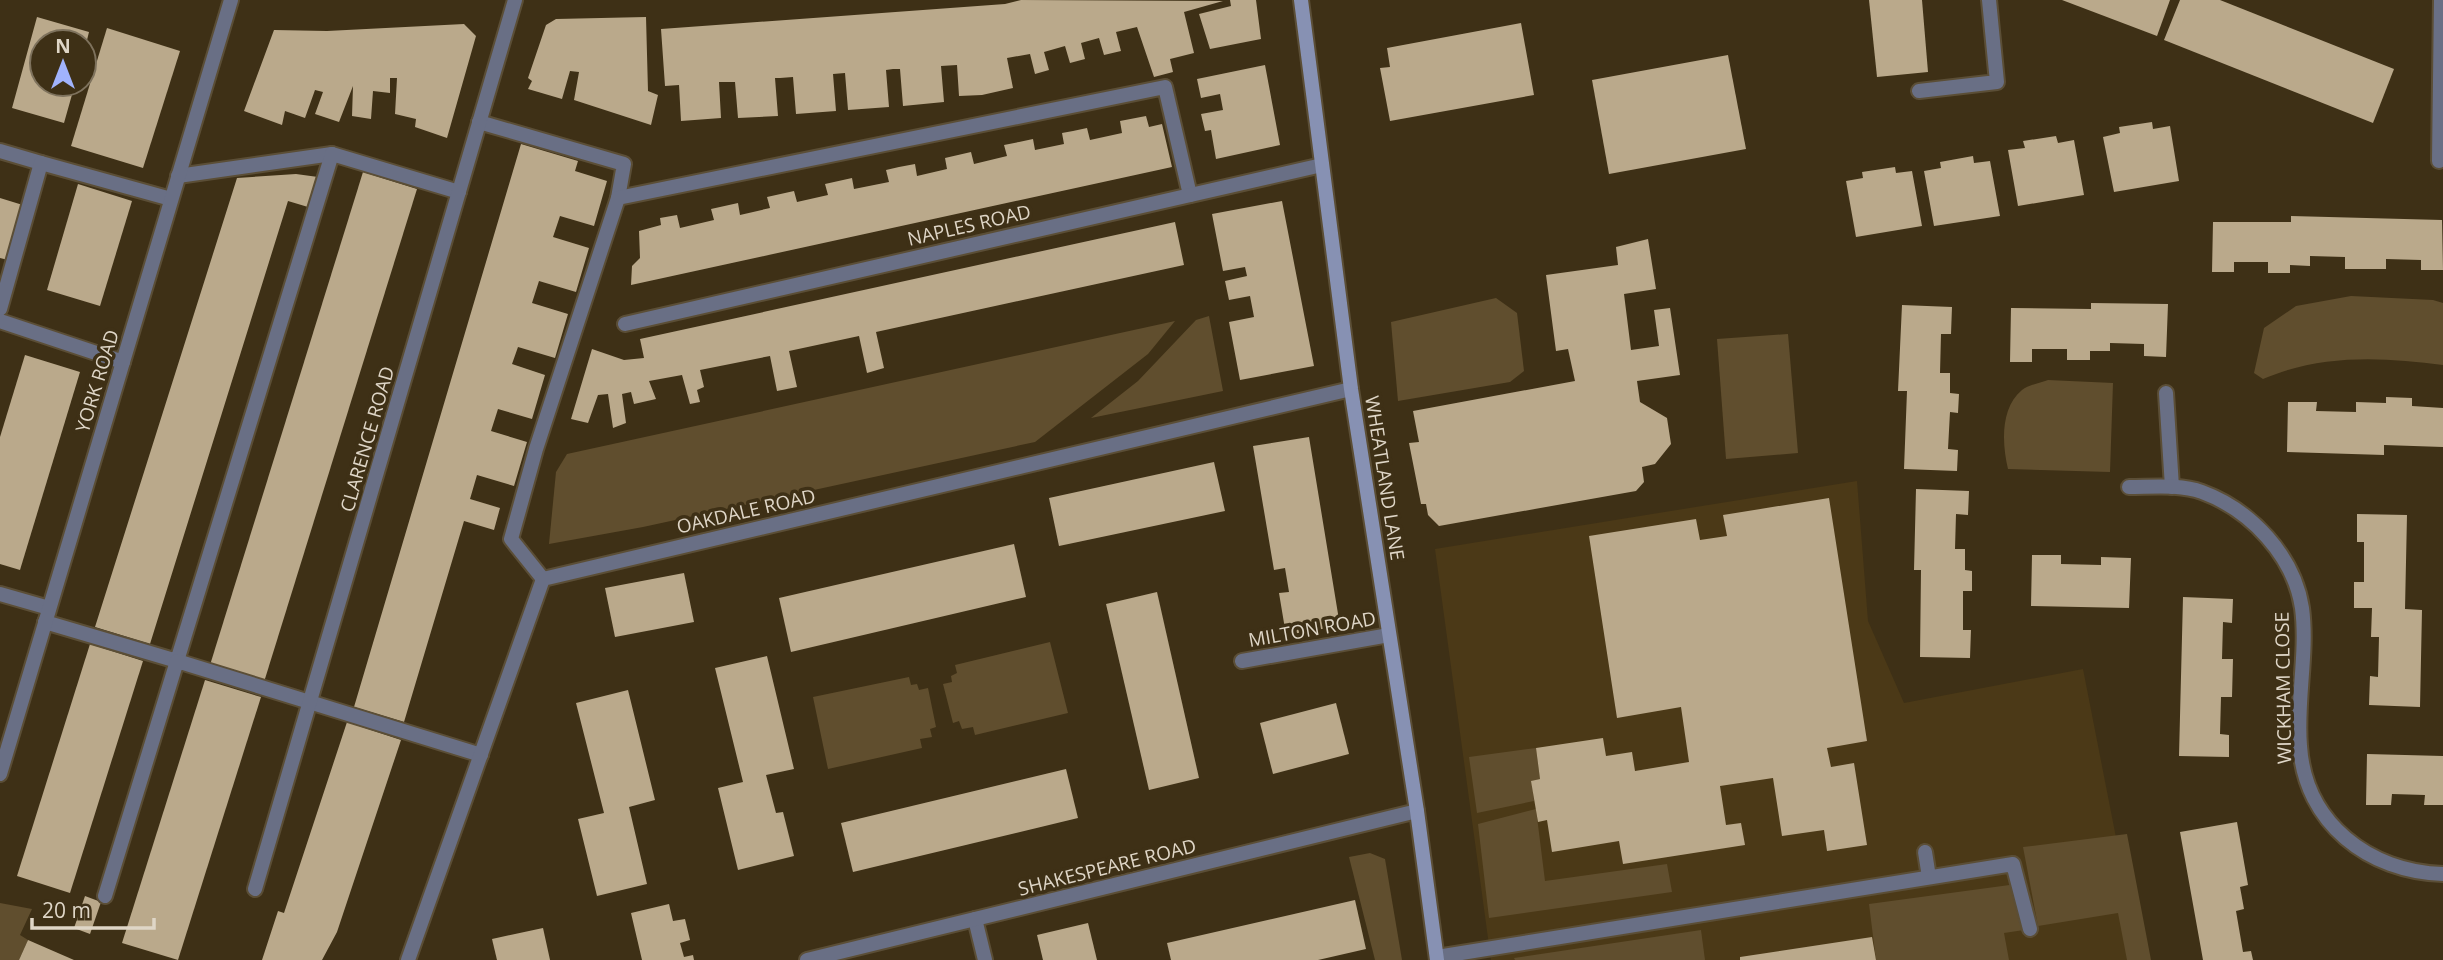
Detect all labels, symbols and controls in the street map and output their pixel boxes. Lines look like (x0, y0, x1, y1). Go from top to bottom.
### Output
north arrow (28, 28, 98, 98)
text: N (55, 33, 71, 59)
street label: NAPLES ROAD (905, 198, 1033, 252)
street label: YORK ROAD (69, 327, 125, 435)
street label: CLARENCE ROAD (334, 363, 400, 515)
street label: WHEATLAND LANE (1359, 394, 1411, 562)
street label: OAKDALE ROAD (674, 482, 818, 540)
street label: MILTON ROAD (1246, 605, 1378, 653)
street label: WICKHAM CLOSE (2269, 612, 2297, 764)
street label: SHAKESPEARE ROAD (1015, 832, 1199, 902)
scale bar (32, 886, 154, 930)
text: 20 m (42, 896, 91, 924)

